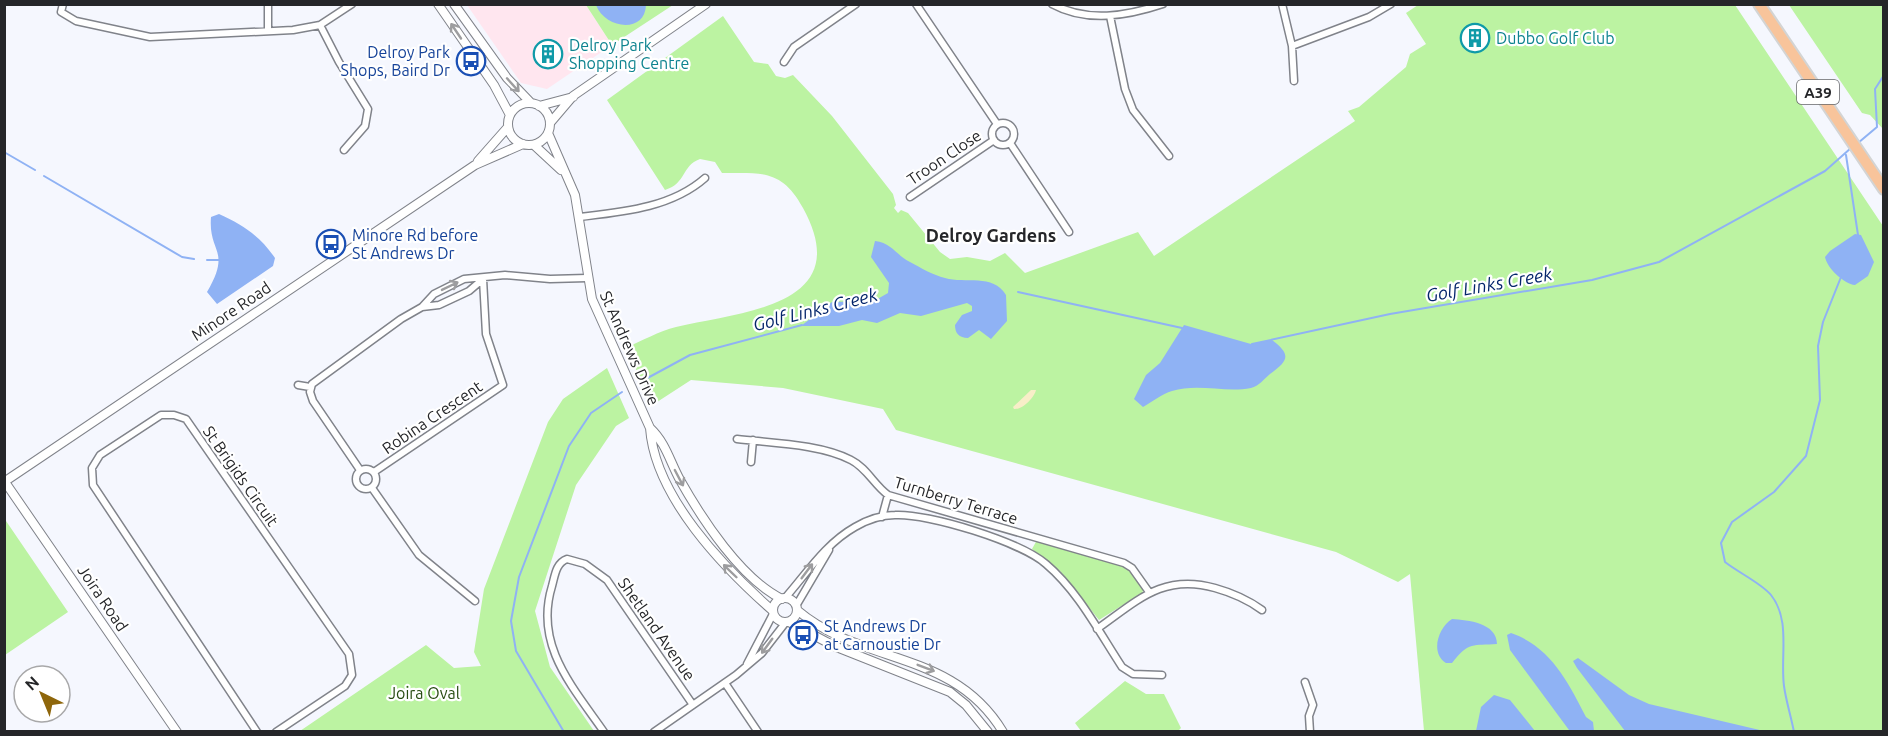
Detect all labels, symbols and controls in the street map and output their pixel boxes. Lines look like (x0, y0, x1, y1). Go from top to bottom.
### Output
building icon: Dubbo Golf Club (1459, 22, 1491, 54)
one-way arrow (450, 23, 462, 40)
place label: Dubbo Golf Club (1496, 29, 1615, 47)
place label: Delroy Park Shopping Centre (569, 36, 689, 72)
building icon: Delroy Park Shopping Centre (532, 38, 564, 70)
place label: Delroy Park Shops, Baird Dr (341, 43, 450, 79)
bus stop icon: Delroy Park Shops, Baird Dr (455, 45, 487, 77)
one-way arrow (506, 78, 520, 93)
road number: A39 (1797, 80, 1839, 104)
street label: Troon Close (904, 126, 984, 188)
district label: Delroy Gardens (926, 225, 1056, 245)
place label: Minore Rd before St Andrews Dr (352, 226, 478, 262)
bus stop icon: Minore Rd before St Andrews Dr (315, 228, 347, 260)
water label: Golf Links Creek (1424, 263, 1554, 306)
street label: Minore Road (188, 278, 274, 344)
one-way arrow (440, 280, 458, 292)
water label: Golf Links Creek (751, 284, 880, 335)
street label: St Andrews Drive (597, 288, 663, 408)
street label: Robina Crescent (379, 376, 486, 457)
street label: St Brigids Circuit (200, 423, 283, 530)
one-way arrow (673, 469, 685, 486)
street label: Turnberry Terrace (892, 473, 1020, 527)
street label: Joira Road (74, 561, 132, 635)
one-way arrow (723, 563, 738, 578)
one-way arrow (800, 564, 813, 580)
street label: Shetland Avenue (615, 574, 699, 684)
place label: St Andrews Dr at Carnoustie Dr (824, 617, 941, 653)
bus stop icon: St Andrews Dr at Carnoustie Dr (787, 619, 819, 651)
one-way arrow (760, 637, 773, 653)
one-way arrow (916, 663, 935, 674)
north arrow (12, 664, 72, 724)
text: N (21, 672, 42, 694)
park label: Joira Oval (388, 684, 460, 702)

